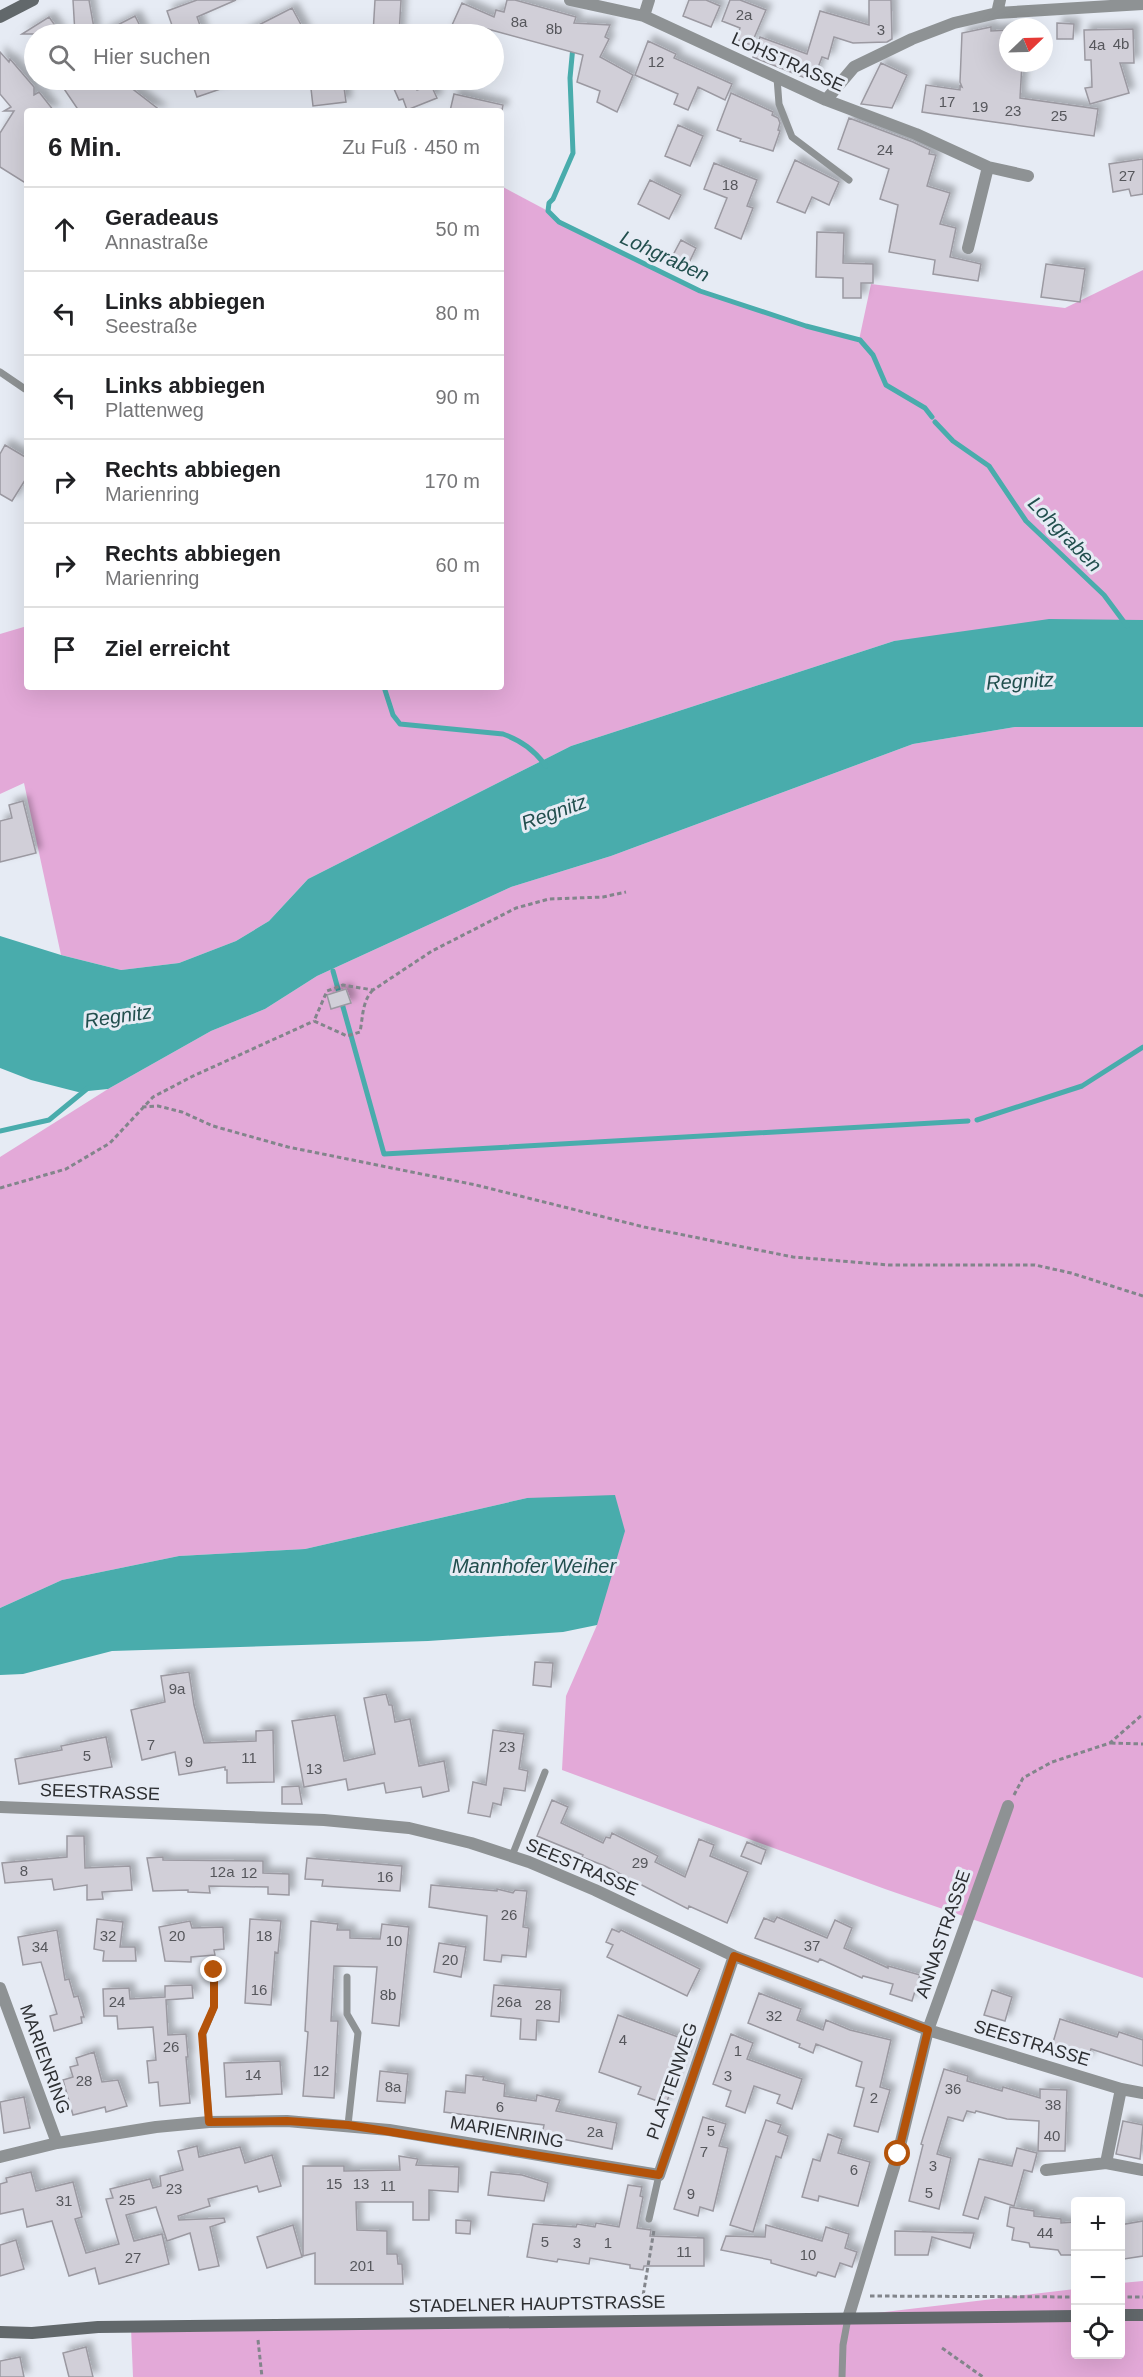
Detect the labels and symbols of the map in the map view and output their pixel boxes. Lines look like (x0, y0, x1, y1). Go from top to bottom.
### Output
house number: 2a (736, 6, 753, 23)
house number: 8a (511, 13, 528, 30)
north arrow (999, 18, 1053, 72)
house number: 8b (546, 20, 562, 37)
house number: 3 (877, 21, 885, 38)
street label: LOHSTRASSE (729, 28, 847, 96)
house number: 4b (1113, 35, 1129, 52)
house number: 4a (1089, 36, 1106, 53)
house number: 12 (648, 53, 664, 70)
house number: 17 (939, 93, 955, 110)
house number: 19 (972, 98, 988, 115)
house number: 23 (1005, 102, 1021, 119)
house number: 25 (1051, 107, 1067, 124)
house number: 24 (877, 141, 893, 158)
house number: 27 (1119, 167, 1135, 184)
house number: 18 (722, 176, 738, 193)
water label: Lohgraben (617, 226, 713, 286)
water label: Lohgraben (1024, 492, 1106, 576)
water label: Regnitz (986, 668, 1054, 694)
water label: Regnitz (518, 790, 590, 834)
water label: Regnitz (83, 1000, 153, 1032)
water label: Mannhofer Weiher (452, 1555, 617, 1577)
house number: 9a (169, 1680, 186, 1697)
house number: 7 (147, 1736, 155, 1753)
house number: 23 (499, 1738, 515, 1755)
house number: 5 (83, 1747, 91, 1764)
house number: 11 (241, 1749, 257, 1766)
house number: 9 (185, 1753, 193, 1770)
house number: 13 (306, 1760, 322, 1777)
street label: SEESTRASSE (40, 1780, 160, 1804)
street label: SEESTRASSE (523, 1834, 641, 1900)
house number: 29 (632, 1854, 648, 1871)
house number: 8 (20, 1862, 28, 1879)
house number: 12a (209, 1863, 235, 1880)
house number: 12 (241, 1864, 257, 1881)
street label: ANNASTRASSE (912, 1867, 974, 2001)
house number: 16 (377, 1868, 393, 1885)
house number: 26 (501, 1906, 517, 1923)
house number: 32 (100, 1927, 116, 1944)
house number: 20 (169, 1927, 185, 1944)
house number: 18 (256, 1927, 272, 1944)
house number: 10 (386, 1932, 402, 1949)
house number: 37 (804, 1937, 820, 1954)
house number: 34 (32, 1938, 48, 1955)
house number: 20 (442, 1951, 458, 1968)
route end (200, 1956, 226, 1982)
house number: 16 (251, 1981, 267, 1998)
house number: 8b (380, 1986, 396, 2003)
house number: 24 (109, 1993, 125, 2010)
house number: 26a (496, 1993, 522, 2010)
house number: 28 (535, 1996, 551, 2013)
street label: MARIENRING (16, 2002, 74, 2116)
house number: 32 (766, 2007, 782, 2024)
street label: SEESTRASSE (972, 2016, 1092, 2070)
street label: PLATTENWEG (643, 2020, 701, 2142)
house number: 4 (619, 2031, 627, 2048)
house number: 26 (163, 2038, 179, 2055)
house number: 1 (734, 2042, 742, 2059)
house number: 12 (313, 2062, 329, 2079)
house number: 14 (245, 2066, 261, 2083)
house number: 3 (724, 2067, 732, 2084)
house number: 28 (76, 2072, 92, 2089)
house number: 8a (385, 2078, 402, 2095)
house number: 36 (945, 2080, 961, 2097)
house number: 2 (870, 2089, 878, 2106)
house number: 38 (1045, 2096, 1061, 2113)
house number: 6 (496, 2098, 504, 2115)
street label: MARIENRING (449, 2112, 565, 2152)
house number: 5 (707, 2122, 715, 2139)
house number: 2a (587, 2123, 604, 2140)
house number: 40 (1044, 2127, 1060, 2144)
route start (884, 2140, 910, 2166)
house number: 7 (700, 2143, 708, 2160)
house number: 3 (929, 2157, 937, 2174)
house number: 6 (850, 2161, 858, 2178)
house number: 15 (326, 2175, 342, 2192)
house number: 13 (353, 2175, 369, 2192)
house number: 11 (380, 2177, 396, 2194)
house number: 23 (166, 2180, 182, 2197)
house number: 5 (925, 2184, 933, 2201)
house number: 9 (687, 2185, 695, 2202)
house number: 25 (119, 2191, 135, 2208)
house number: 31 (56, 2192, 72, 2209)
house number: 44 (1037, 2224, 1053, 2241)
house number: 5 (541, 2233, 549, 2250)
house number: 3 (573, 2234, 581, 2251)
house number: 1 (604, 2234, 612, 2251)
house number: 11 (676, 2243, 692, 2260)
house number: 10 (800, 2246, 816, 2263)
house number: 27 (125, 2249, 141, 2266)
house number: 201 (349, 2257, 375, 2274)
street label: STADELNER HAUPTSTRASSE (408, 2292, 666, 2316)

